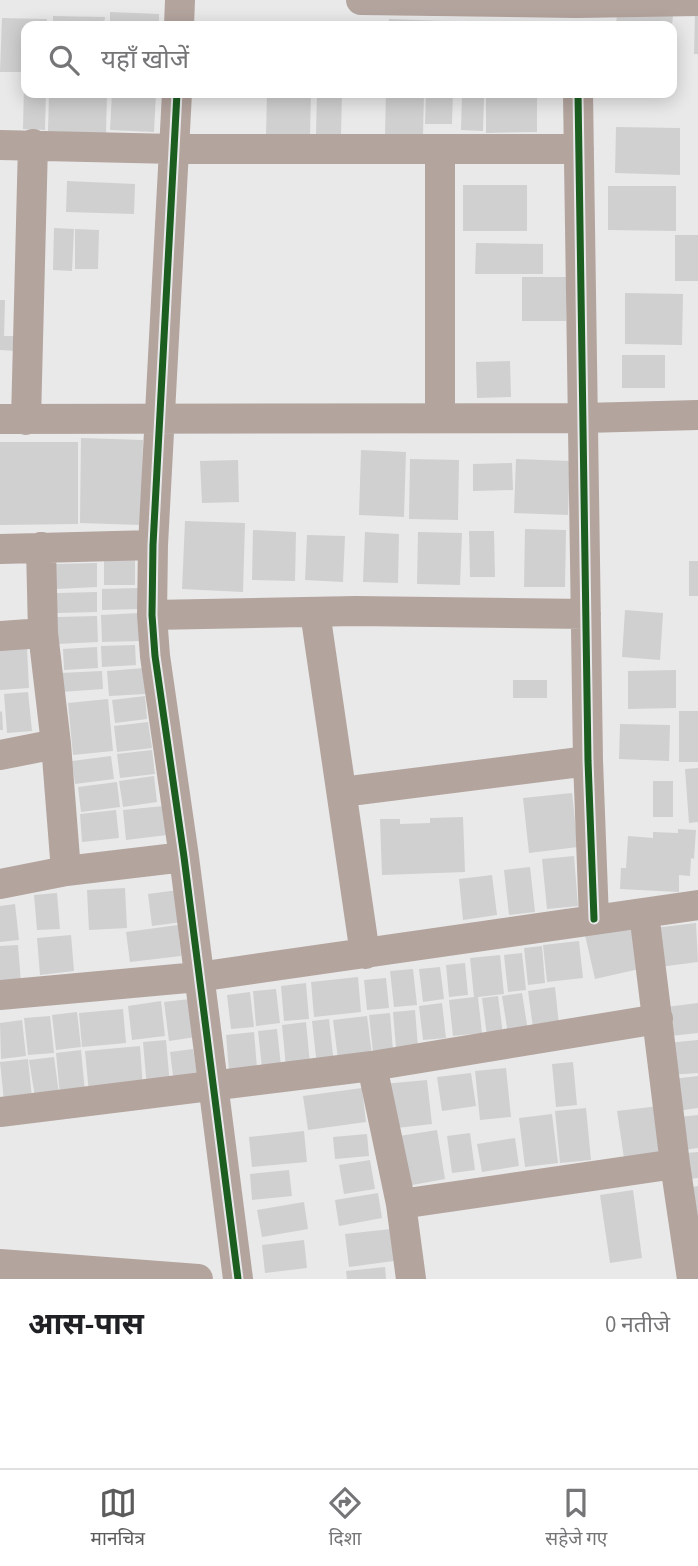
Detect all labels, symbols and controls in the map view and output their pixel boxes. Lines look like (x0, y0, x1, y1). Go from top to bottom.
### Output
search box (21, 21, 677, 98)
icon: search (45, 41, 83, 79)
text: यहाँ खोजें (101, 41, 189, 78)
text: आस-पास (28, 1303, 144, 1346)
text: 0 नतीजे (605, 1308, 670, 1341)
tab: मानचित्र (91, 1484, 145, 1553)
tab: दिशा (326, 1484, 364, 1553)
tab: सहेजे गए (545, 1484, 607, 1553)

